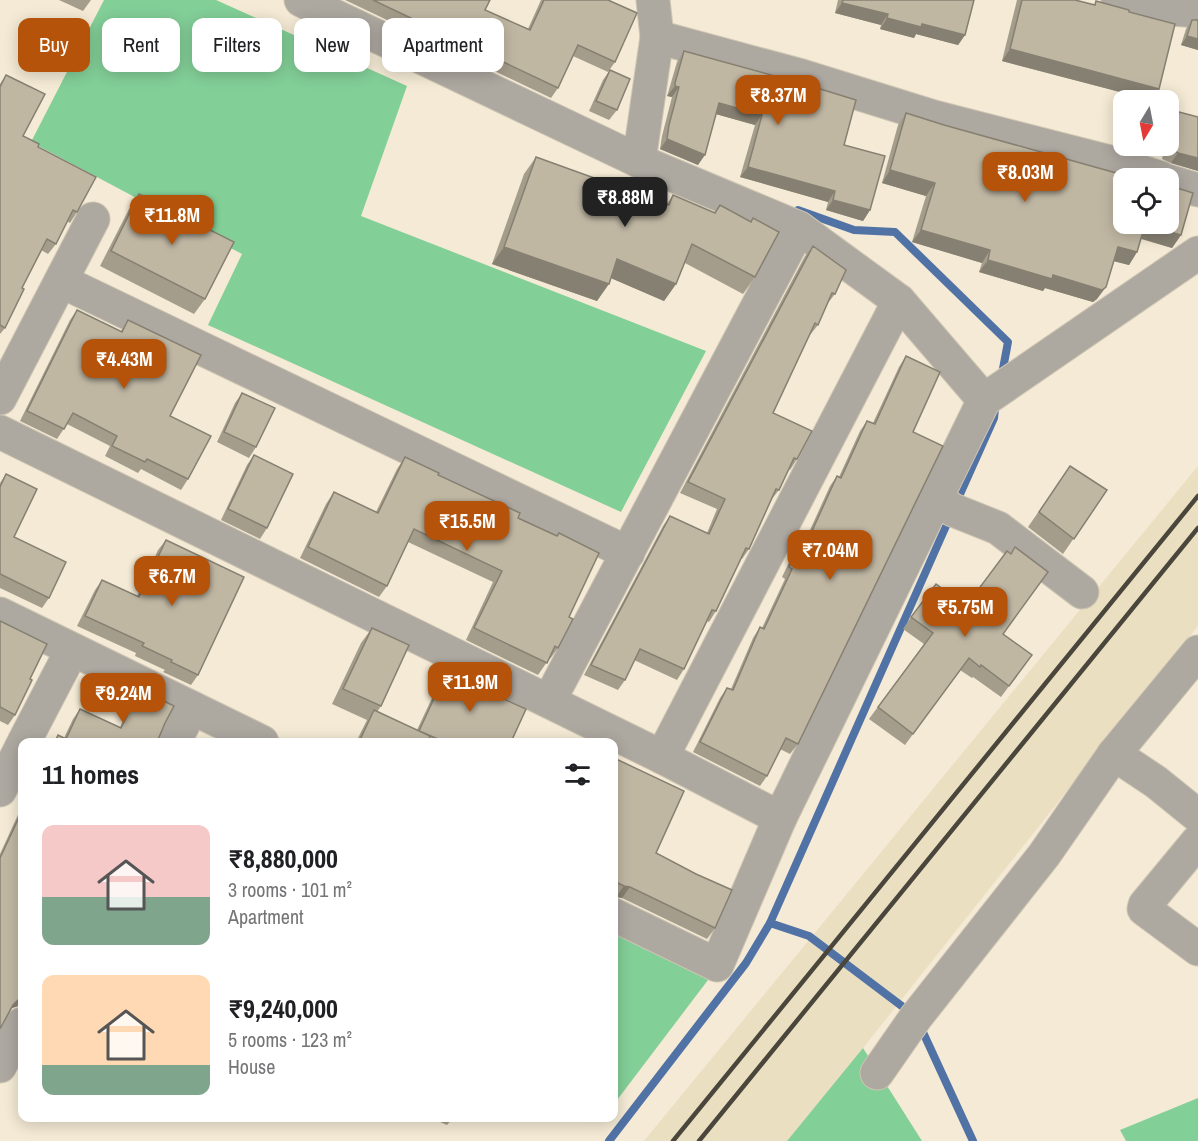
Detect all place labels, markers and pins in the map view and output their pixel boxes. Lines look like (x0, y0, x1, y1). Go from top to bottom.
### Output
pin: ₹8.37M (729, 75, 827, 126)
pin: ₹8.03M (976, 152, 1074, 203)
pin: ₹8.88M (576, 177, 674, 228)
pin: ₹11.8M (123, 195, 221, 246)
pin: ₹4.43M (75, 339, 173, 390)
pin: ₹15.5M (418, 501, 516, 552)
pin: ₹7.04M (781, 530, 879, 581)
pin: ₹6.7M (130, 556, 214, 607)
pin: ₹5.75M (916, 587, 1014, 638)
pin: ₹11.9M (421, 662, 519, 713)
pin: ₹9.24M (74, 673, 172, 724)

